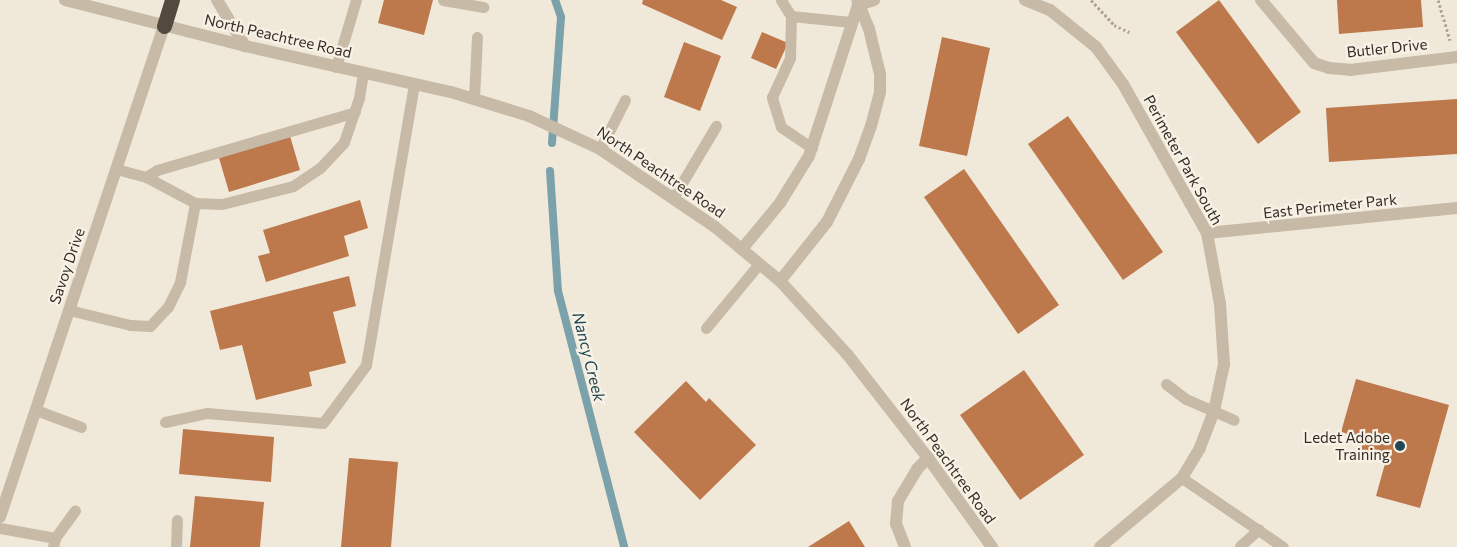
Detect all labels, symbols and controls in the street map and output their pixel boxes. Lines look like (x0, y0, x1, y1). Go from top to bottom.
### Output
street label: North Peachtree Road (203, 10, 353, 62)
street label: Butler Drive (1346, 35, 1428, 61)
street label: Perimeter Park South (1140, 92, 1226, 228)
street label: North Peachtree Road (594, 122, 728, 222)
street label: East Perimeter Park (1262, 190, 1398, 222)
street label: Savoy Drive (46, 226, 88, 306)
water label: Nancy Creek (569, 310, 609, 404)
street label: North Peachtree Road (897, 395, 999, 527)
place label: Ledet Adobe Training (1304, 428, 1390, 463)
marker: Ledet Adobe Training (1394, 440, 1406, 452)

